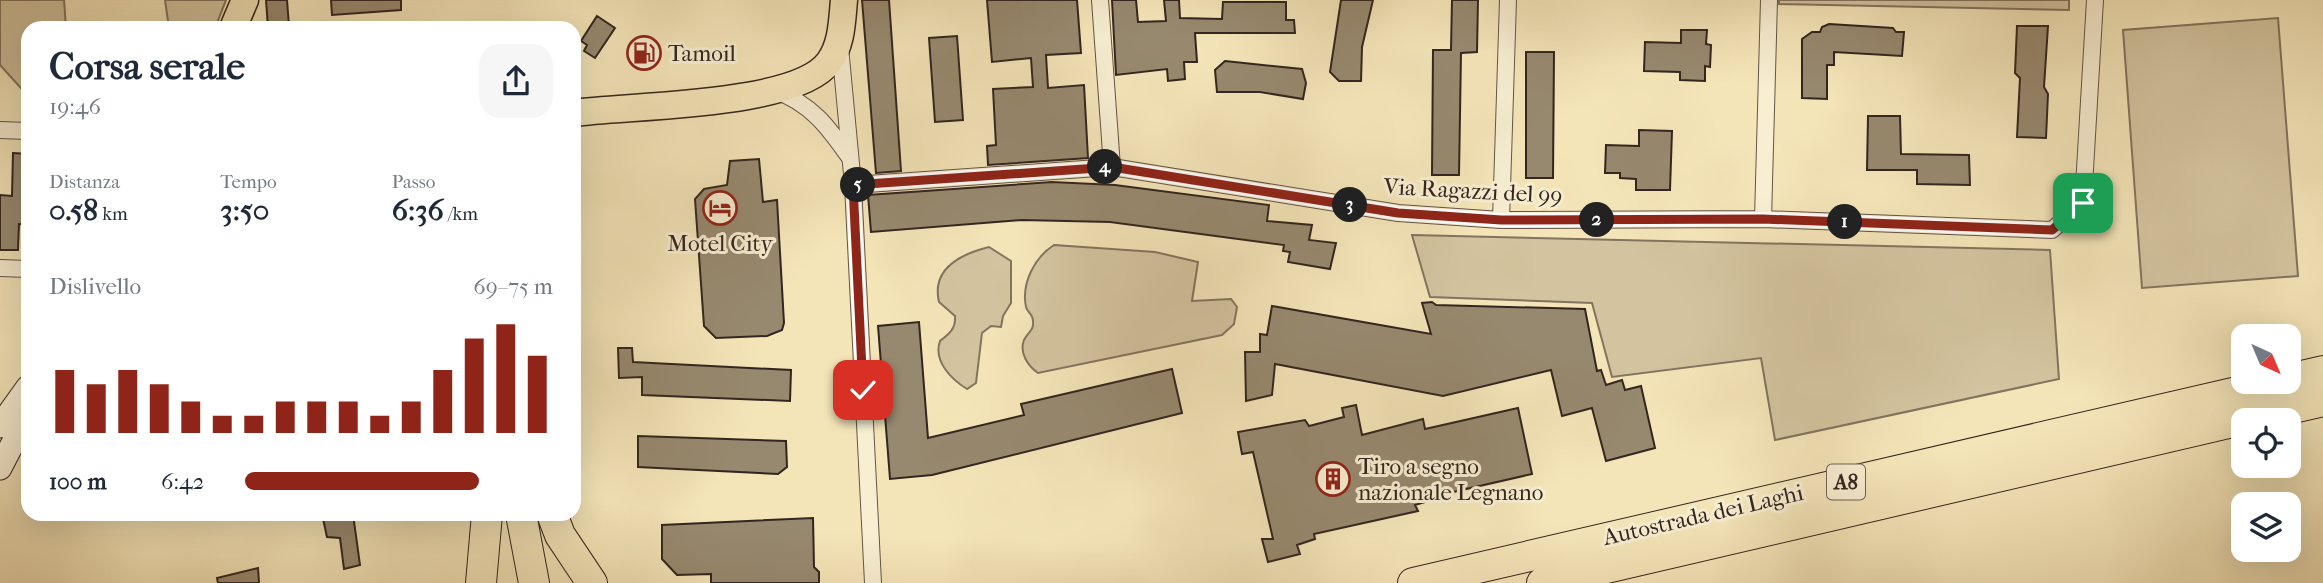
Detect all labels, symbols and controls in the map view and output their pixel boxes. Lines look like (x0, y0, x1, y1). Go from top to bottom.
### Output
fuel station icon: Tamoil (625, 34, 663, 72)
place label: Tamoil (668, 40, 737, 67)
text: Corsa serale (49, 44, 245, 89)
button: share (479, 44, 553, 118)
text: 19:46 (49, 93, 101, 120)
pin: 4 (1088, 150, 1122, 184)
text: 4 (1099, 155, 1110, 177)
pin: 5 (840, 168, 876, 202)
text: Distanza (49, 171, 120, 193)
text: Tempo (220, 171, 277, 193)
text: Passo (392, 171, 435, 193)
text: 5 (853, 173, 862, 195)
street label: Via Ragazzi del 99 (1382, 173, 1563, 209)
pin (2053, 173, 2113, 233)
icon: arrive (2064, 184, 2102, 222)
pin: 3 (1332, 188, 1368, 222)
hotel icon: Motel City (701, 189, 739, 227)
text: 0.58 (49, 193, 98, 228)
text: 3:50 (220, 193, 269, 228)
text: 6:36 (392, 193, 444, 228)
text: 3 (1346, 193, 1353, 215)
pin: 2 (1580, 202, 1614, 238)
text: km (98, 203, 128, 225)
text: /km (444, 203, 478, 225)
pin: 1 (1828, 204, 1862, 240)
text: 2 (1592, 208, 1601, 230)
text: 1 (1841, 210, 1848, 232)
place label: Motel City (667, 230, 774, 257)
text: Dislivello (49, 273, 141, 300)
text: 69–75 m (473, 273, 553, 300)
north arrow (2231, 324, 2301, 394)
map controls (2231, 324, 2301, 562)
pin (833, 360, 893, 420)
icon: check (844, 371, 882, 409)
button: locate (2231, 408, 2301, 478)
place label: Tiro a segno nazionale Legnano (1358, 453, 1543, 506)
building icon: Tiro a segno nazionale Legnano (1314, 460, 1352, 498)
road number: A8 (1827, 464, 1865, 500)
text: 100 m (49, 468, 107, 495)
text: 6:42 (161, 468, 204, 495)
street label: Autostrada dei Laghi (1599, 479, 1806, 551)
button: layers (2231, 492, 2301, 562)

